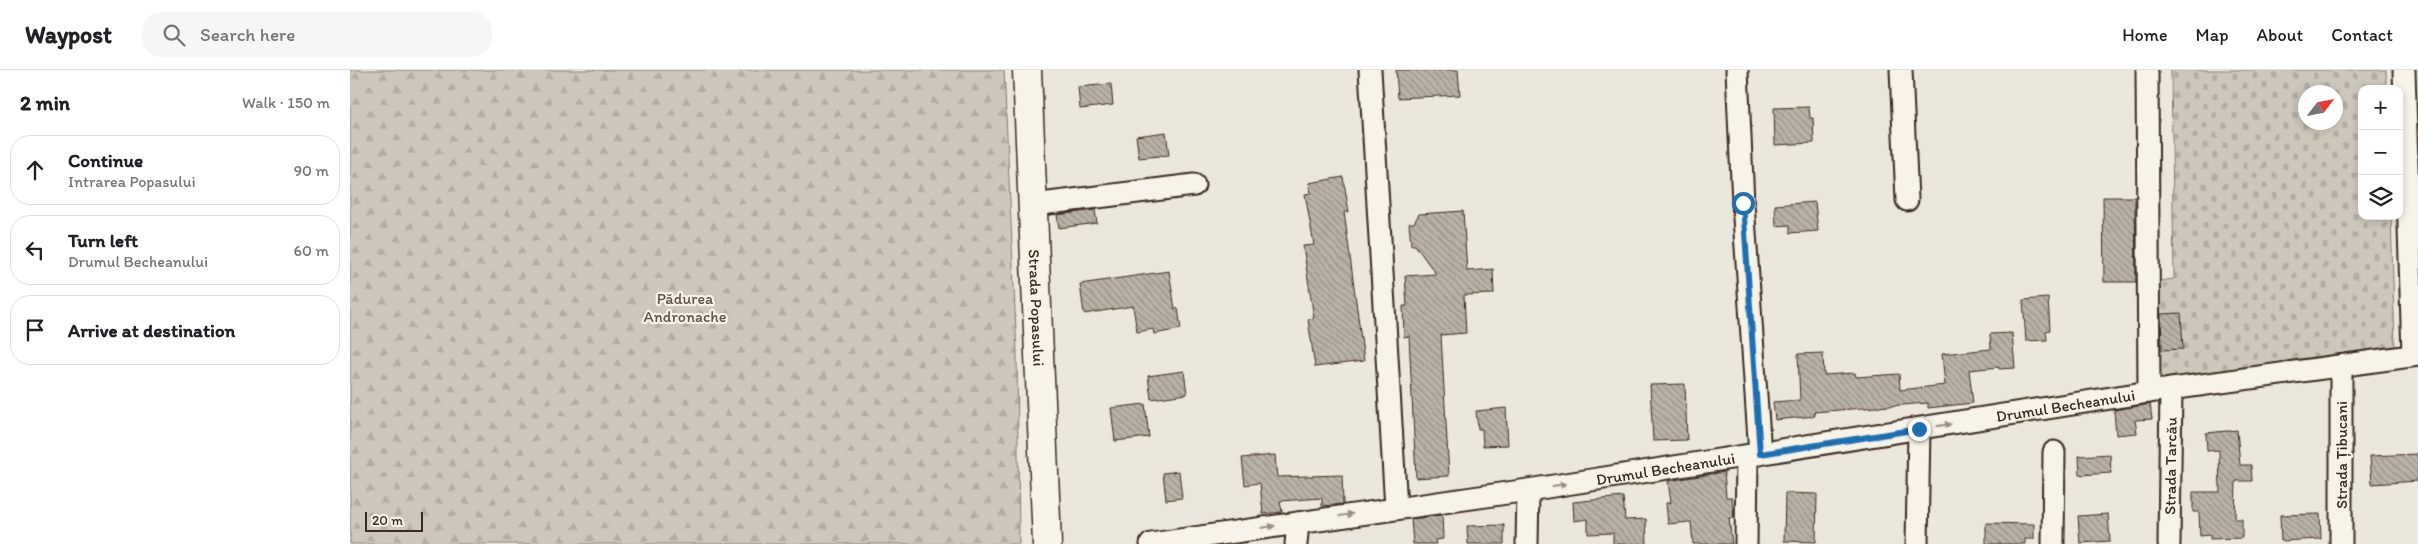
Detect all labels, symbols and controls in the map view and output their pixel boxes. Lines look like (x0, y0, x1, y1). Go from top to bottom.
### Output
search box (142, 12, 492, 57)
text: Waypost (25, 20, 112, 49)
icon: search (160, 21, 188, 49)
text: Search here (200, 23, 295, 46)
text: Home (2122, 24, 2168, 46)
text: Map (2196, 24, 2229, 46)
text: About (2257, 24, 2303, 46)
text: Contact (2331, 24, 2393, 46)
north arrow (2298, 85, 2343, 130)
map controls (2358, 85, 2403, 220)
button: + (2358, 85, 2403, 130)
text: 2 min (20, 90, 70, 115)
text: Walk · 150 m (242, 93, 330, 112)
button: − (2358, 130, 2403, 175)
text: Continue (68, 149, 143, 172)
icon: ahead (21, 156, 49, 184)
text: 90 m (294, 161, 329, 180)
text: Intrarea Popasului (68, 172, 196, 191)
button: layers (2358, 175, 2403, 220)
route start (1732, 192, 1755, 215)
text: Turn left (68, 229, 138, 252)
icon: left (21, 236, 49, 264)
text: 60 m (294, 241, 329, 260)
street label: Strada Popasului (1025, 249, 1048, 367)
text: Drumul Becheanului (68, 252, 208, 271)
park label: Pădurea Andronache (644, 289, 727, 326)
icon: arrive (21, 316, 49, 344)
text: Arrive at destination (68, 319, 235, 342)
street label: Drumul Becheanului (1995, 385, 2136, 426)
street label: Strada Țibucani (2332, 401, 2351, 509)
street label: Strada Tarcău (2160, 417, 2181, 515)
route end (1908, 418, 1931, 441)
one-way arrow (1936, 420, 1952, 428)
street label: Drumul Becheanului (1595, 448, 1736, 489)
one-way arrow (1551, 481, 1567, 489)
scale bar (365, 509, 422, 532)
one-way arrow (1338, 511, 1354, 519)
text: 20 m (372, 512, 403, 529)
one-way arrow (1261, 523, 1277, 531)

